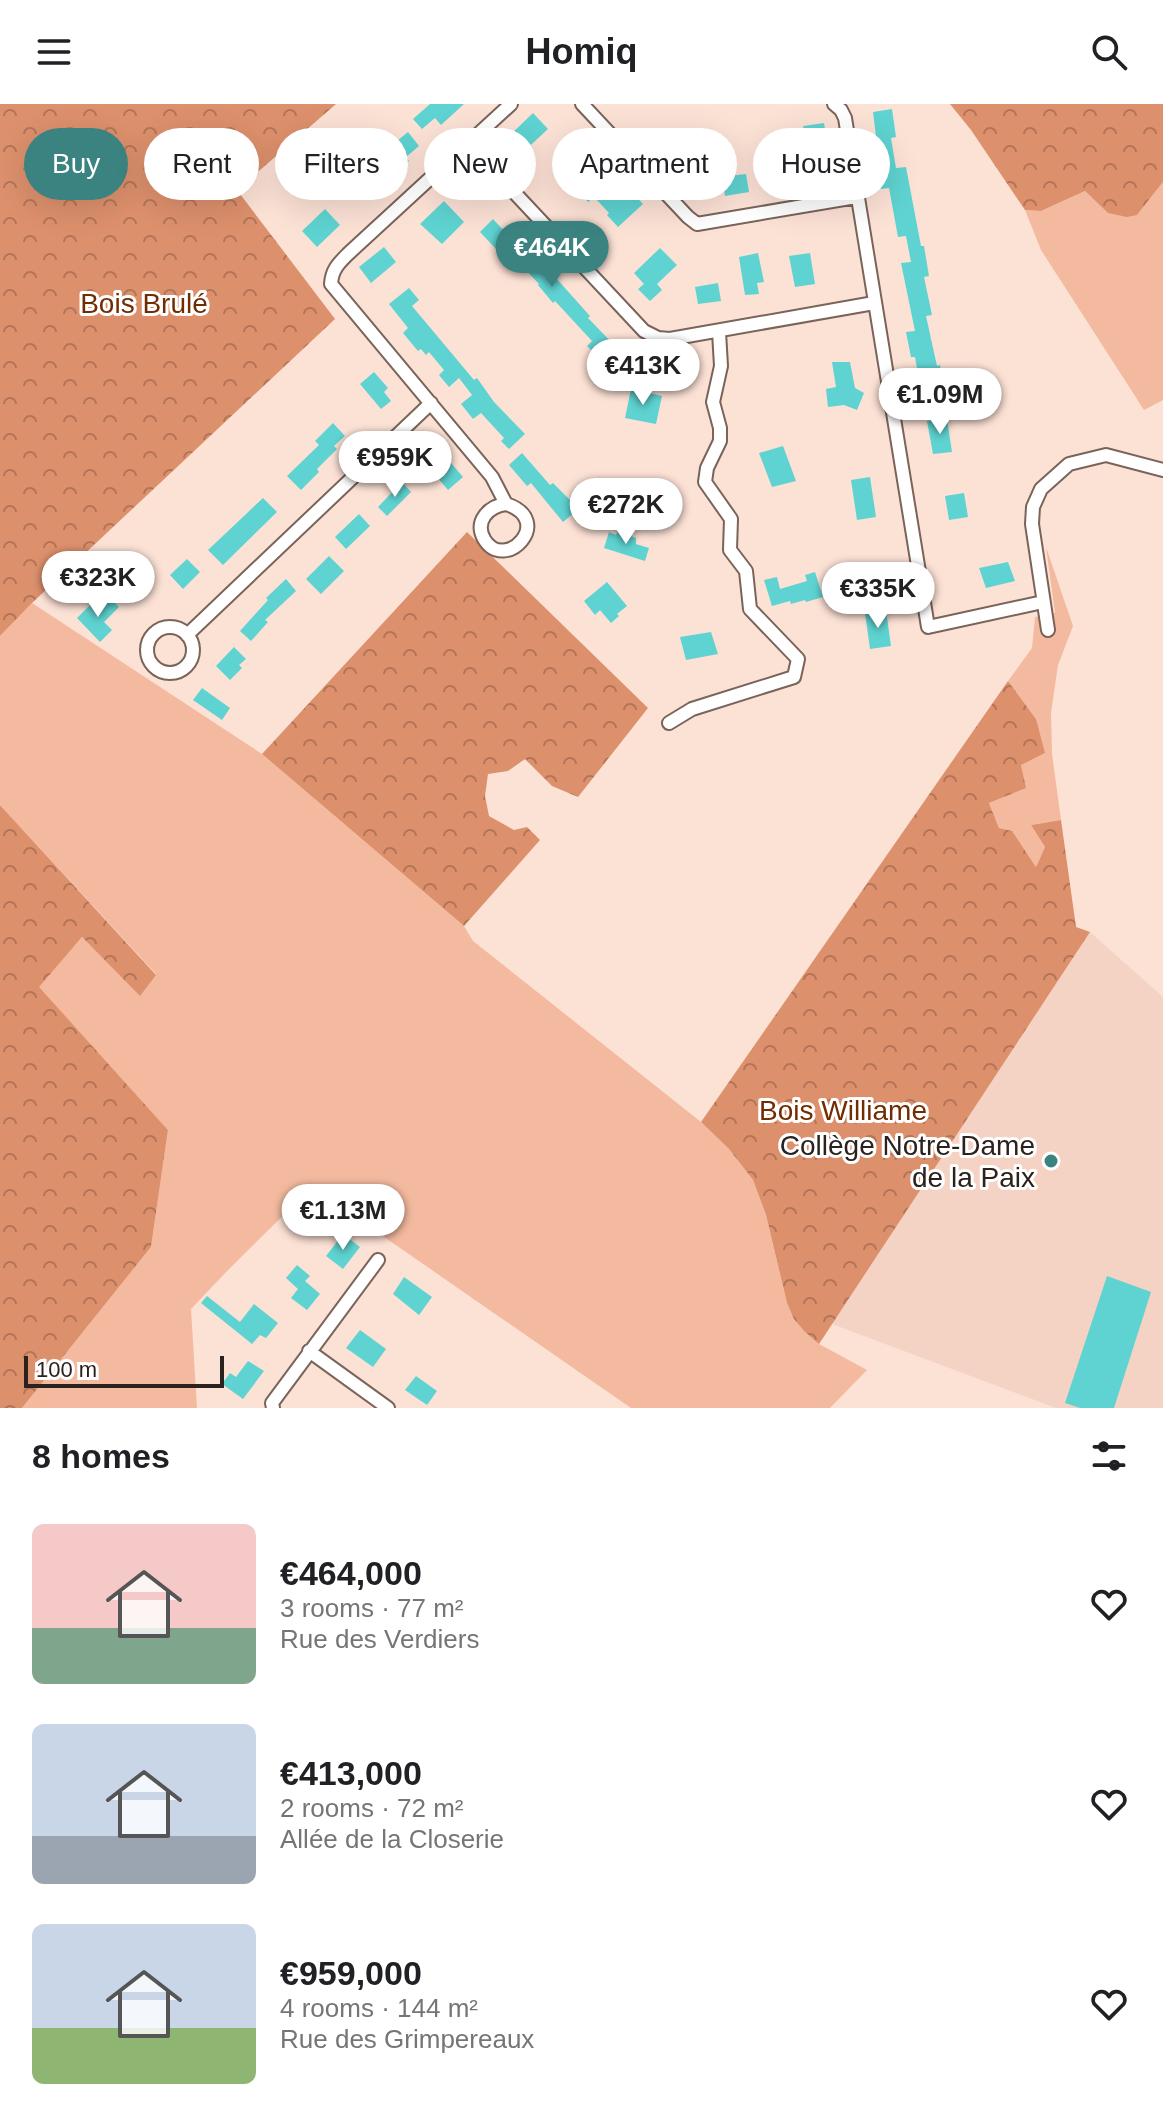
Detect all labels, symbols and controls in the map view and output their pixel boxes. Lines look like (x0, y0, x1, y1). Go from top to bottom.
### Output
icon: menu (32, 30, 76, 74)
icon: search (1087, 30, 1131, 74)
text: Homiq (526, 31, 638, 72)
chip: Buy (24, 128, 128, 200)
chip: Rent (144, 128, 259, 200)
chip: Filters (275, 128, 408, 200)
chip: New (424, 128, 536, 200)
chip: Apartment (552, 128, 737, 200)
chip: House (753, 128, 890, 200)
pin: €464K (496, 221, 608, 289)
text: €464K (514, 232, 590, 262)
park label: Bois Brulé (80, 288, 208, 319)
pin: €413K (587, 339, 699, 407)
text: €413K (605, 350, 681, 380)
pin: €1.09M (875, 368, 1005, 436)
text: €1.09M (897, 379, 983, 409)
pin: €959K (339, 431, 451, 499)
text: €959K (357, 442, 433, 472)
pin: €272K (570, 478, 682, 546)
text: €272K (588, 489, 664, 519)
pin: €323K (42, 551, 154, 619)
text: €323K (60, 562, 136, 592)
pin: €335K (822, 562, 934, 630)
text: €335K (840, 573, 916, 603)
park label: Bois Williame (759, 1095, 927, 1126)
place label: Collège Notre-Dame de la Paix (780, 1130, 1035, 1193)
marker: Collège Notre-Dame de la Paix (1042, 1152, 1060, 1170)
pin: €1.13M (278, 1184, 408, 1252)
text: €1.13M (300, 1195, 386, 1225)
scale bar (24, 1352, 224, 1388)
text: 100 m (36, 1357, 97, 1382)
icon: filters (1087, 1434, 1131, 1478)
text: 8 homes (32, 1437, 170, 1475)
text: €464,000 (280, 1554, 422, 1592)
icon: home (96, 1556, 192, 1652)
icon: heart (1087, 1582, 1131, 1626)
text: 3 rooms · 77 m² (280, 1593, 464, 1623)
text: Rue des Verdiers (280, 1624, 479, 1654)
text: €413,000 (280, 1754, 422, 1792)
icon: home (96, 1756, 192, 1852)
icon: heart (1087, 1782, 1131, 1826)
text: 2 rooms · 72 m² (280, 1793, 464, 1823)
text: Allée de la Closerie (280, 1824, 504, 1854)
text: €959,000 (280, 1954, 422, 1992)
icon: home (96, 1956, 192, 2052)
icon: heart (1087, 1982, 1131, 2026)
text: 4 rooms · 144 m² (280, 1993, 478, 2023)
text: Rue des Grimpereaux (280, 2024, 534, 2054)

